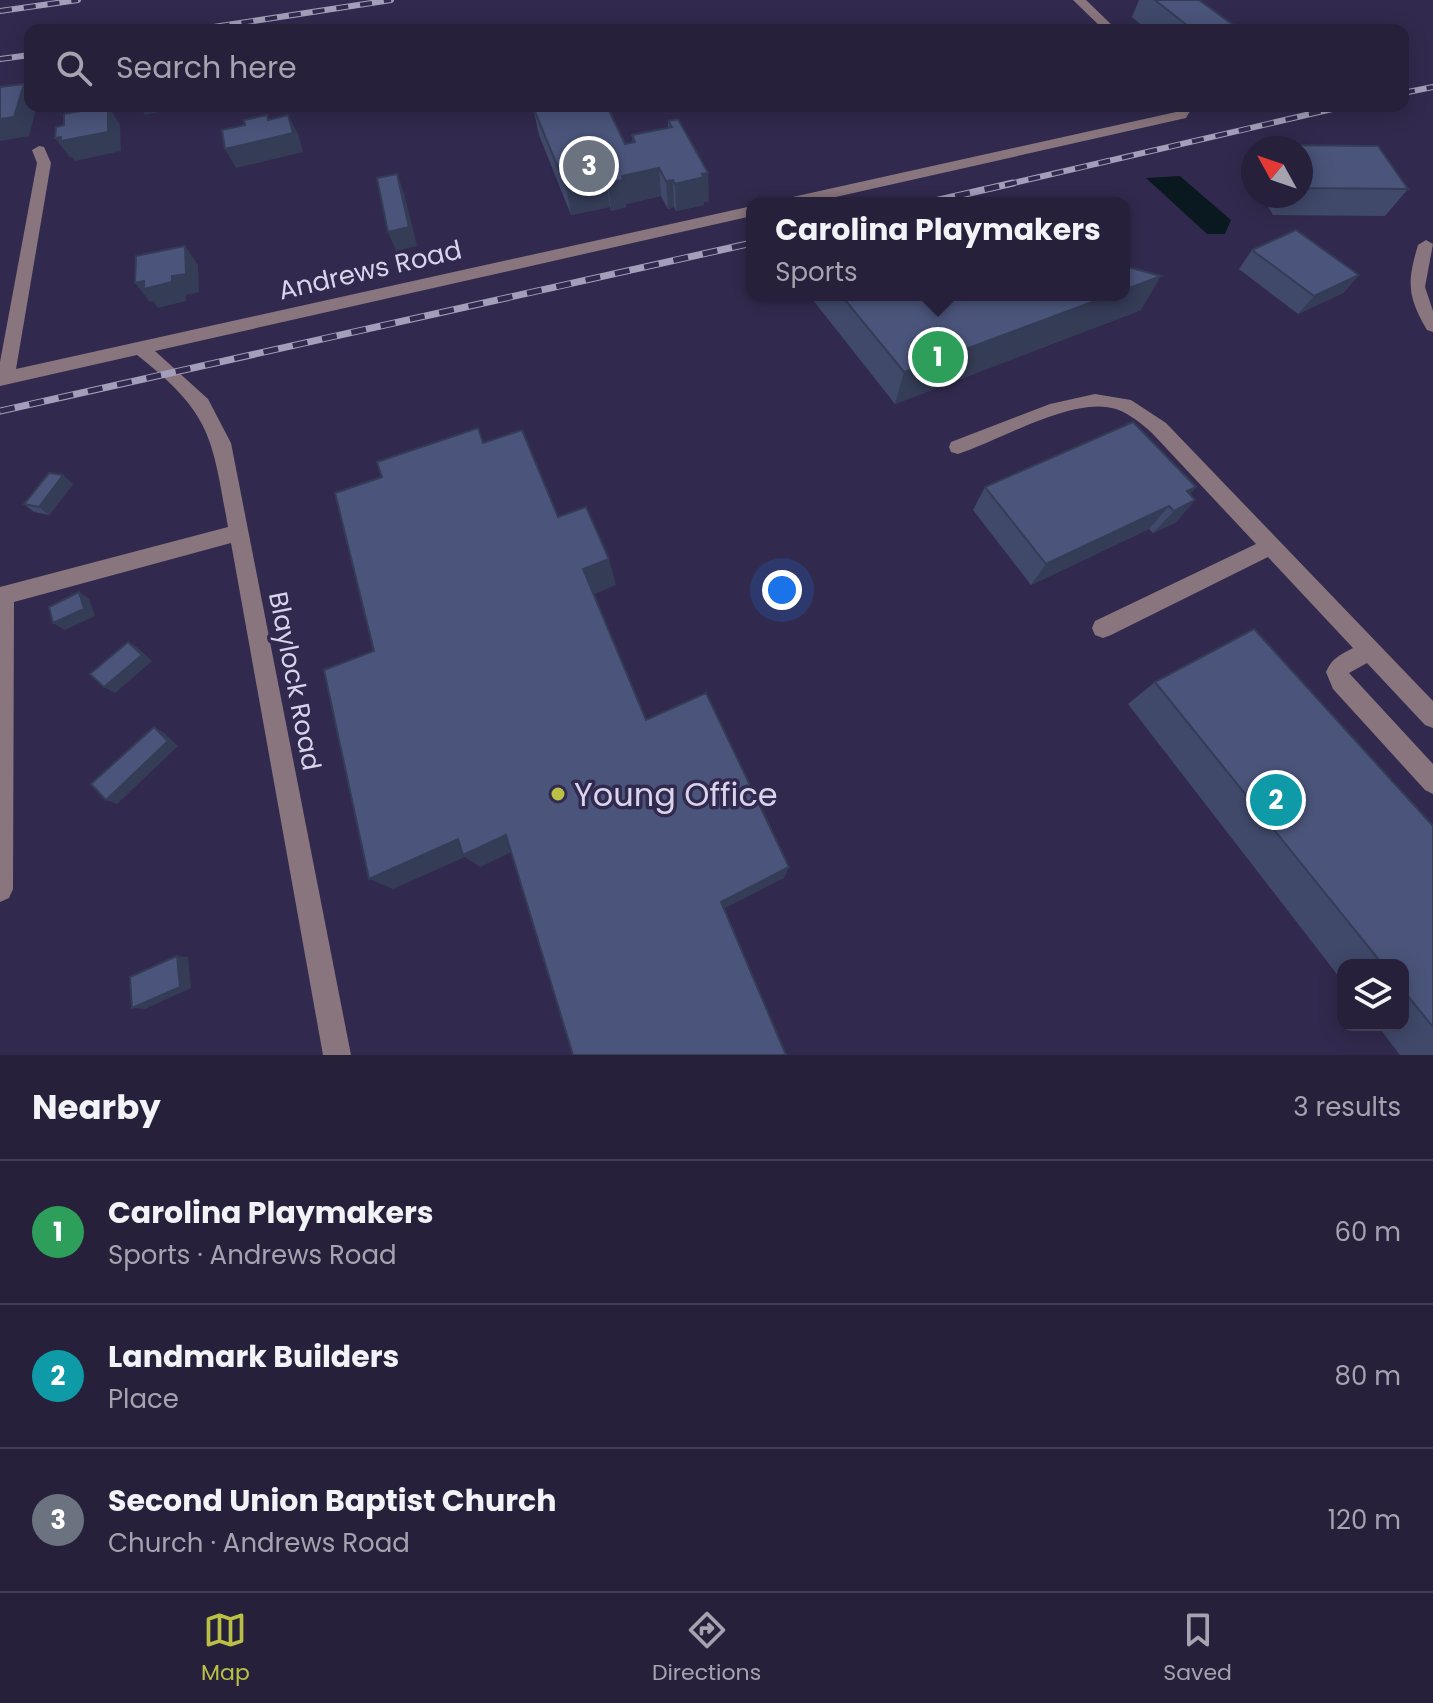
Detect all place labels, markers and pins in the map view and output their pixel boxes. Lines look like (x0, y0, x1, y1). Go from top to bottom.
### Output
pin: 3 (563, 136, 615, 196)
pin: 1 (912, 327, 964, 387)
pin: 2 (1250, 770, 1302, 830)
place label: Young Office (574, 772, 778, 817)
marker: Young Office (549, 785, 567, 803)

